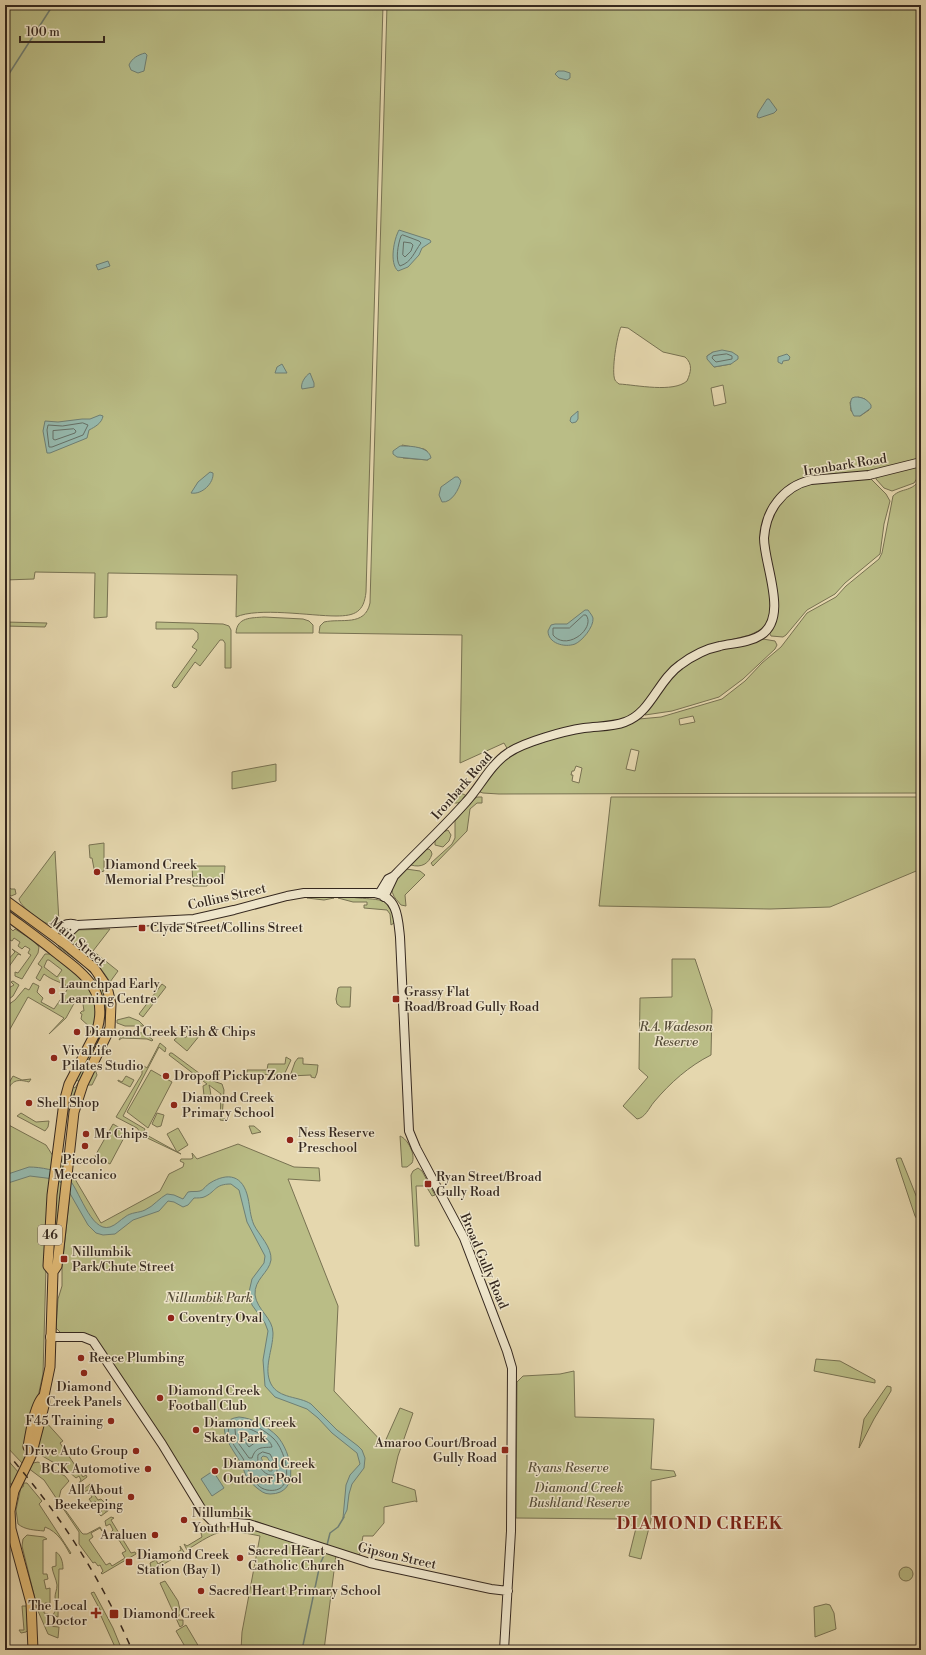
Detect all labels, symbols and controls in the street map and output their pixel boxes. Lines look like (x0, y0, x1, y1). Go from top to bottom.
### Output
scale bar (20, 18, 104, 44)
text: 100 m (26, 25, 60, 40)
street label: Ironbark Road (802, 450, 889, 480)
street label: Ironbark Road (428, 748, 496, 823)
place label: Diamond Creek Memorial Preschool (105, 857, 225, 888)
marker: Diamond Creek Memorial Preschool (92, 867, 102, 877)
street label: Collins Street (186, 880, 268, 914)
street label: Main Street (47, 914, 110, 970)
place label: Clyde Street/Collins Street (150, 920, 303, 936)
marker: Clyde Street/Collins Street (137, 923, 147, 933)
place label: Launchpad Early Learning Centre (60, 976, 161, 1007)
place label: Grassy Flat Road/Broad Gully Road (404, 984, 540, 1015)
marker: Launchpad Early Learning Centre (47, 986, 57, 996)
marker: Grassy Flat Road/Broad Gully Road (391, 994, 401, 1004)
park label: R.A. Wadeson Reserve (638, 1019, 714, 1050)
place label: Diamond Creek Fish & Chips (85, 1024, 256, 1040)
marker: Diamond Creek Fish & Chips (72, 1027, 82, 1037)
place label: VivaLife Pilates Studio (61, 1043, 144, 1074)
marker: VivaLife Pilates Studio (49, 1053, 59, 1063)
place label: Dropoff Pickup Zone (174, 1068, 298, 1084)
marker: Dropoff Pickup Zone (161, 1071, 171, 1081)
place label: Diamond Creek Primary School (182, 1090, 275, 1121)
place label: Shell Shop (37, 1095, 99, 1111)
marker: Shell Shop (24, 1098, 34, 1108)
marker: Diamond Creek Primary School (169, 1100, 179, 1110)
place label: Ness Reserve Preschool (298, 1125, 375, 1156)
place label: Mr Chips (94, 1126, 148, 1142)
marker: Mr Chips (81, 1129, 91, 1139)
marker: Ness Reserve Preschool (285, 1135, 295, 1145)
marker: Piccolo Meccanico (80, 1141, 90, 1151)
place label: Piccolo Meccanico (53, 1152, 117, 1183)
place label: Ryan Street/Broad Gully Road (436, 1169, 542, 1200)
marker: Ryan Street/Broad Gully Road (423, 1179, 433, 1189)
street label: Broad Gully Road (456, 1210, 512, 1312)
road number: 46 (38, 1225, 62, 1245)
place label: Nillumbik Park/Chute Street (72, 1244, 175, 1275)
marker: Nillumbik Park/Chute Street (59, 1254, 69, 1264)
park label: Nillumbik Park (164, 1290, 253, 1306)
place label: Coventry Oval (179, 1310, 262, 1326)
marker: Coventry Oval (166, 1313, 176, 1323)
place label: Reece Plumbing (89, 1350, 185, 1366)
marker: Reece Plumbing (76, 1353, 86, 1363)
marker: Diamond Creek Panels (79, 1368, 89, 1378)
place label: Diamond Creek Panels (46, 1379, 122, 1410)
place label: Diamond Creek Football Club (168, 1383, 261, 1414)
marker: Diamond Creek Football Club (155, 1393, 165, 1403)
place label: F45 Training (25, 1413, 103, 1429)
place label: Diamond Creek Skate Park (204, 1415, 297, 1446)
marker: F45 Training (106, 1416, 116, 1426)
marker: Diamond Creek Skate Park (191, 1425, 201, 1435)
place label: Amaroo Court/Broad Gully Road (374, 1435, 498, 1466)
place label: Drive Auto Group (24, 1443, 128, 1459)
marker: Amaroo Court/Broad Gully Road (500, 1445, 510, 1455)
marker: Drive Auto Group (131, 1446, 141, 1456)
place label: Diamond Creek Outdoor Pool (223, 1456, 316, 1487)
park label: Ryans Reserve (526, 1460, 609, 1476)
place label: BCK Automotive (40, 1461, 140, 1477)
marker: BCK Automotive (143, 1464, 153, 1474)
marker: Diamond Creek Outdoor Pool (210, 1466, 220, 1476)
park label: Diamond Creek Bushland Reserve (527, 1480, 630, 1511)
place label: All About Beekeeping (54, 1482, 123, 1513)
marker: All About Beekeeping (126, 1492, 136, 1502)
place label: Nillumbik Youth Hub (191, 1505, 255, 1536)
district label: DIAMOND CREEK (617, 1513, 784, 1535)
marker: Nillumbik Youth Hub (179, 1515, 189, 1525)
place label: Araluen (99, 1527, 147, 1543)
marker: Araluen (150, 1530, 160, 1540)
street label: Gipson Street (356, 1539, 438, 1573)
place label: Sacred Heart Catholic Church (248, 1543, 345, 1574)
place label: Diamond Creek Station (Bay 1) (137, 1547, 230, 1578)
marker: Sacred Heart Catholic Church (235, 1553, 245, 1563)
marker: Diamond Creek Station (Bay 1) (124, 1557, 134, 1567)
place label: Sacred Heart Primary School (209, 1583, 381, 1599)
marker: Sacred Heart Primary School (196, 1586, 206, 1596)
place label: The Local Doctor (28, 1598, 87, 1629)
place label: Diamond Creek (123, 1606, 216, 1622)
marker: The Local Doctor (90, 1607, 102, 1619)
marker: Diamond Creek (108, 1608, 120, 1620)

